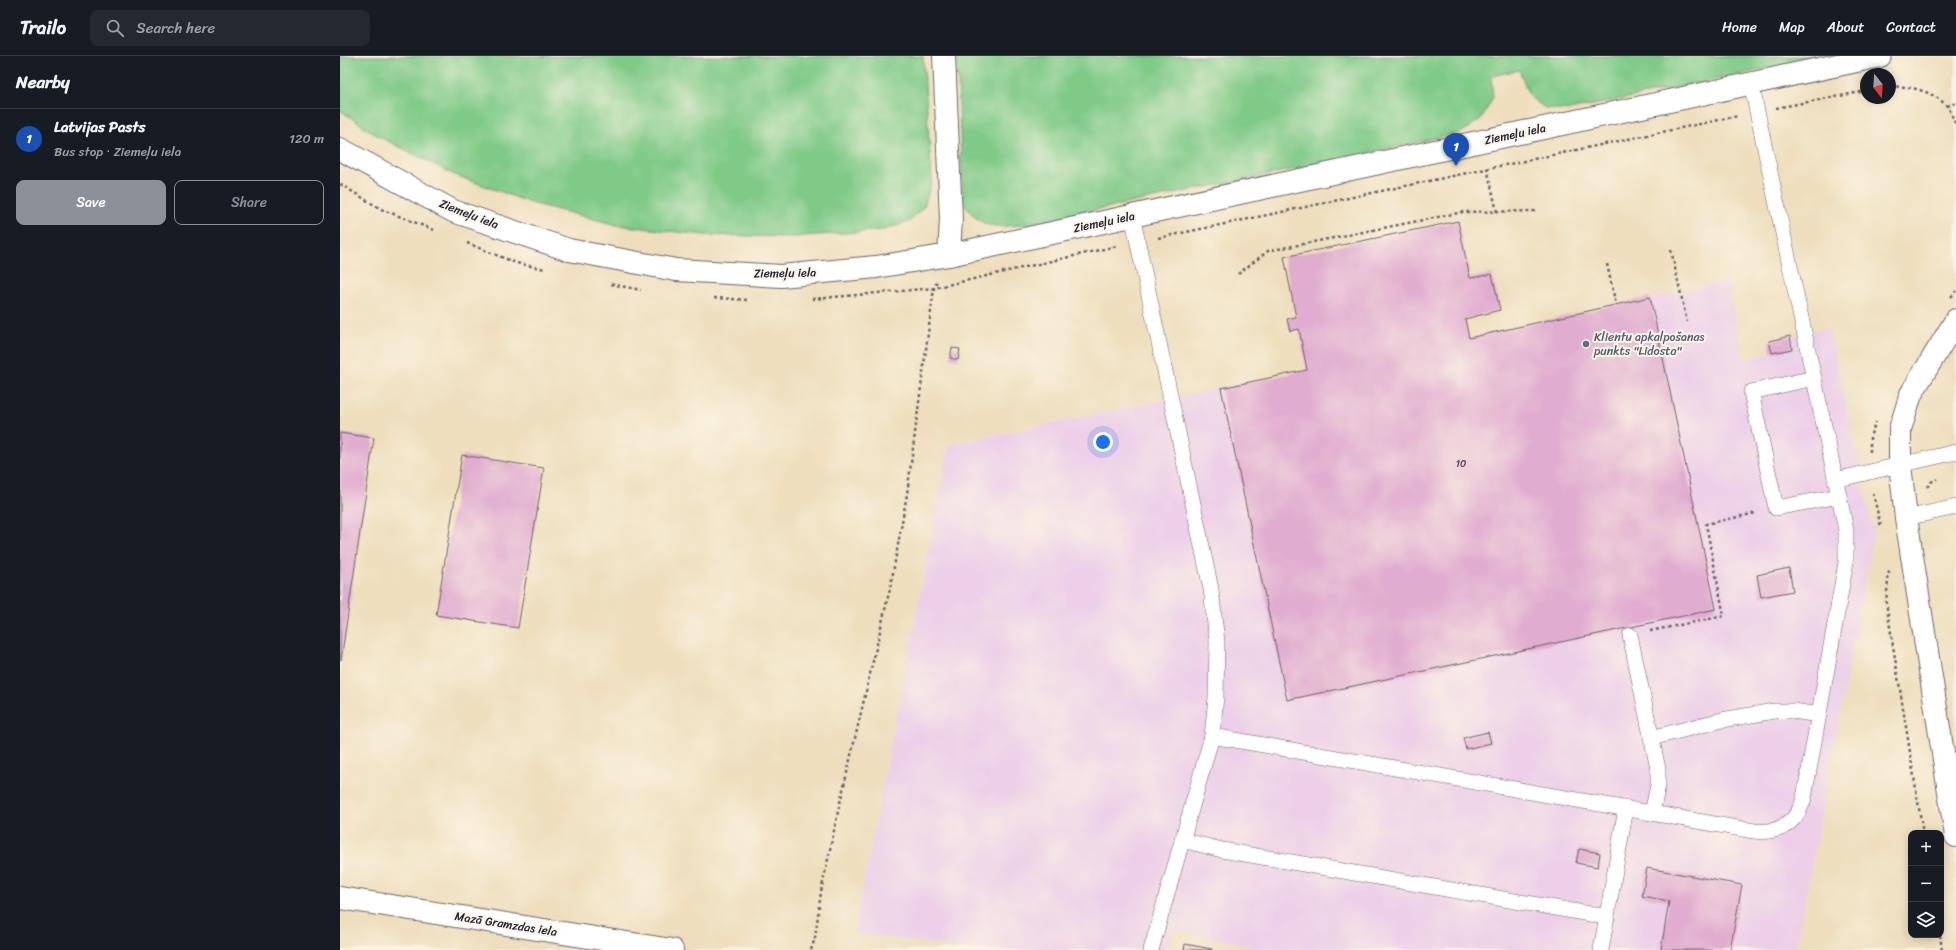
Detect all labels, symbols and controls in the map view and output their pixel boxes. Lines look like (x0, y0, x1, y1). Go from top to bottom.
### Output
search box (90, 10, 370, 46)
text: Trailo (20, 11, 66, 44)
text: Search here (136, 15, 215, 41)
text: Home (1722, 15, 1757, 40)
text: Map (1779, 15, 1805, 40)
text: About (1827, 15, 1864, 40)
text: Contact (1886, 15, 1936, 40)
icon: search (104, 17, 126, 39)
text: Nearby (16, 67, 70, 97)
north arrow (1860, 68, 1896, 104)
text: Latvijas Pasts (54, 114, 145, 140)
street label: Ziemeļu iela (1482, 117, 1548, 151)
text: 1 (26, 127, 32, 150)
text: 120 m (289, 127, 324, 150)
pin: 1 (1443, 133, 1469, 166)
text: Bus stop · Ziemeļu iela (54, 140, 181, 163)
button: Save (16, 180, 166, 225)
button: Share (174, 180, 324, 225)
street label: Ziemeļu iela (436, 193, 502, 235)
street label: Ziemeļu iela (1071, 205, 1137, 239)
street label: Ziemeļu iela (754, 261, 816, 285)
place label: Klientu apkalpošanas punkts "Lidosta" (1593, 326, 1705, 362)
marker: Klientu apkalpošanas punkts "Lidosta" (1581, 339, 1591, 349)
your location (1093, 432, 1113, 452)
house number: 10 (1456, 455, 1466, 473)
map controls (1908, 830, 1944, 938)
button: + (1908, 830, 1944, 866)
button: − (1908, 866, 1944, 902)
button: layers (1908, 902, 1944, 938)
street label: Mazā Gramzdas iela (453, 905, 559, 943)

